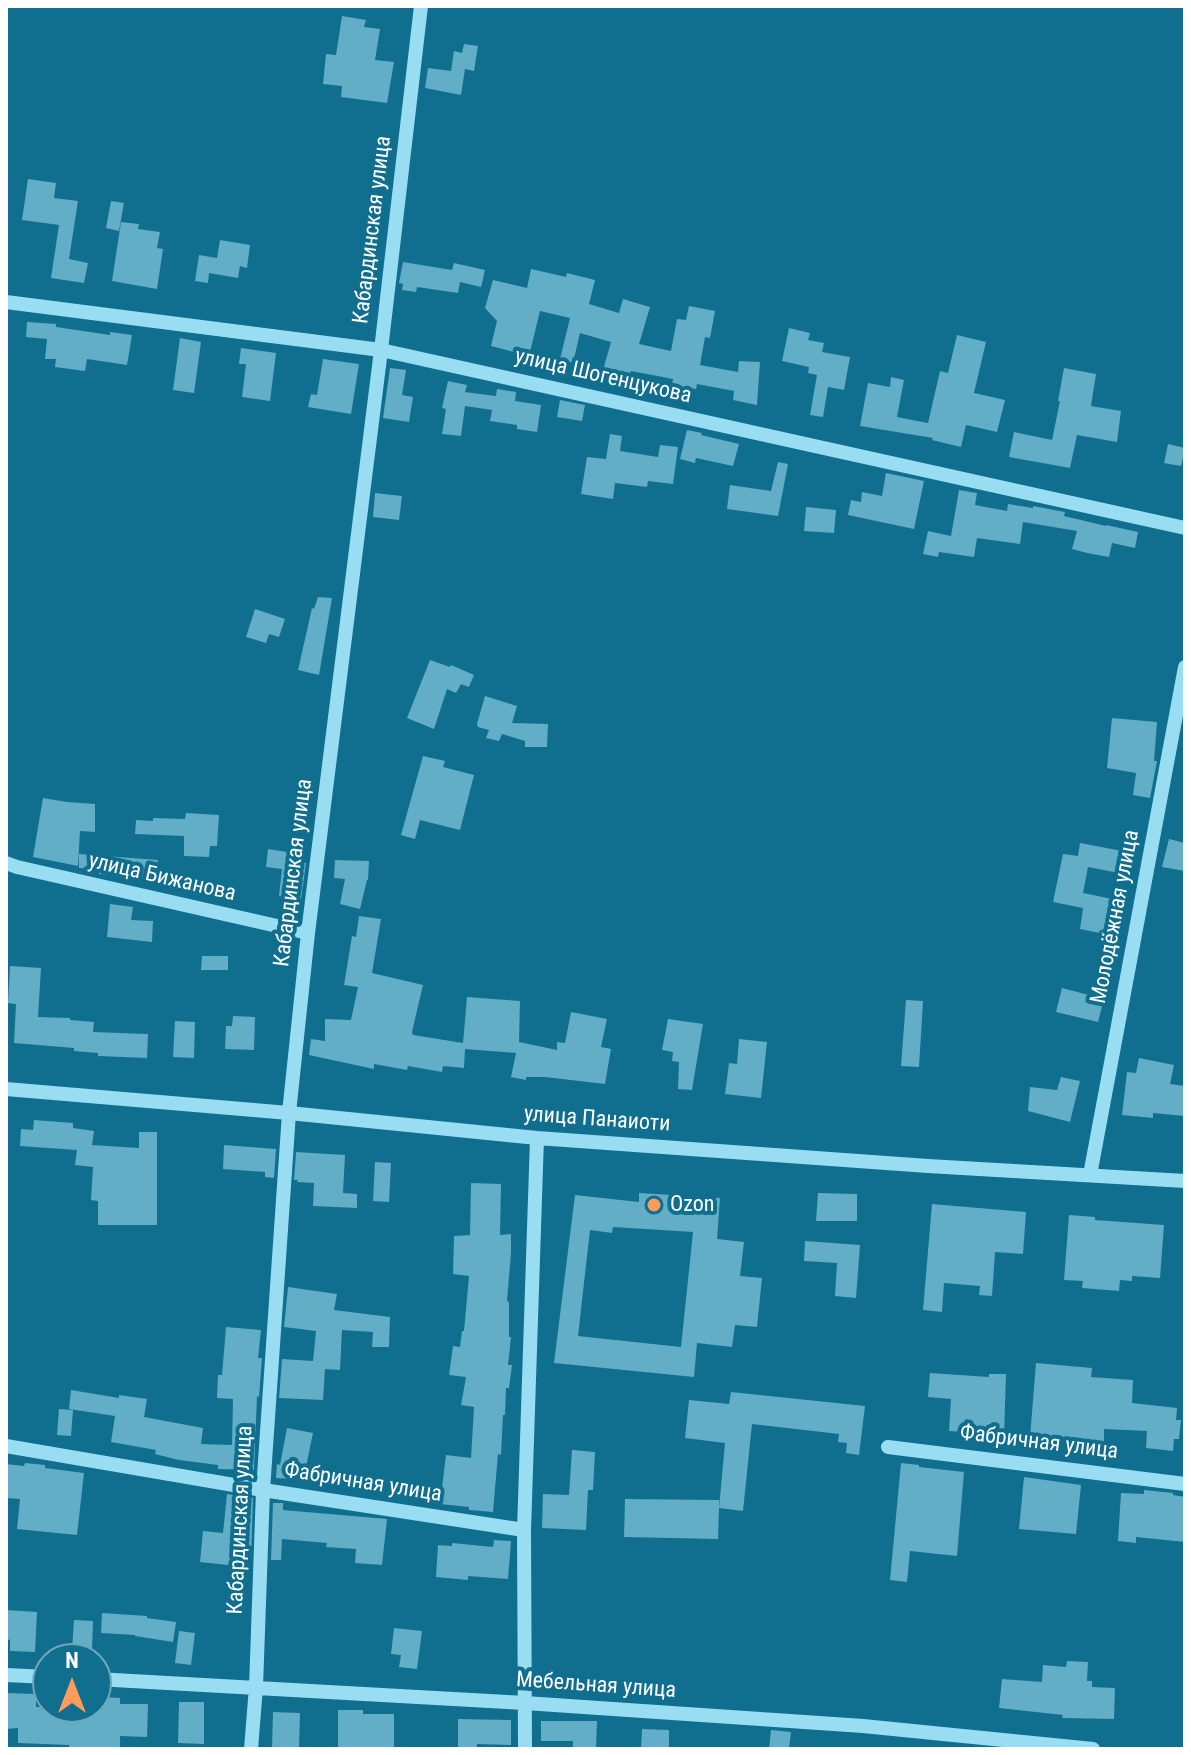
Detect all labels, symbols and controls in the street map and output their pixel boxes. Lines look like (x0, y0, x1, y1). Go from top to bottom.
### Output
street label: Кабардинская улица (348, 135, 398, 325)
street label: улица Шогенцукова (512, 344, 694, 410)
street label: Кабардинская улица (269, 778, 319, 968)
street label: Молодёжная улица (1086, 828, 1146, 1006)
street label: улица Бижанова (86, 848, 238, 908)
street label: улица Панаиоти (523, 1102, 671, 1138)
place label: Ozon (670, 1192, 714, 1218)
marker: Ozon (645, 1196, 663, 1214)
street label: Фабричная улица (958, 1420, 1120, 1466)
street label: Кабардинская улица (223, 1425, 259, 1615)
street label: Фабричная улица (282, 1458, 444, 1508)
north arrow (32, 1643, 112, 1723)
text: N (65, 1648, 79, 1673)
street label: Мебельная улица (515, 1667, 677, 1705)

